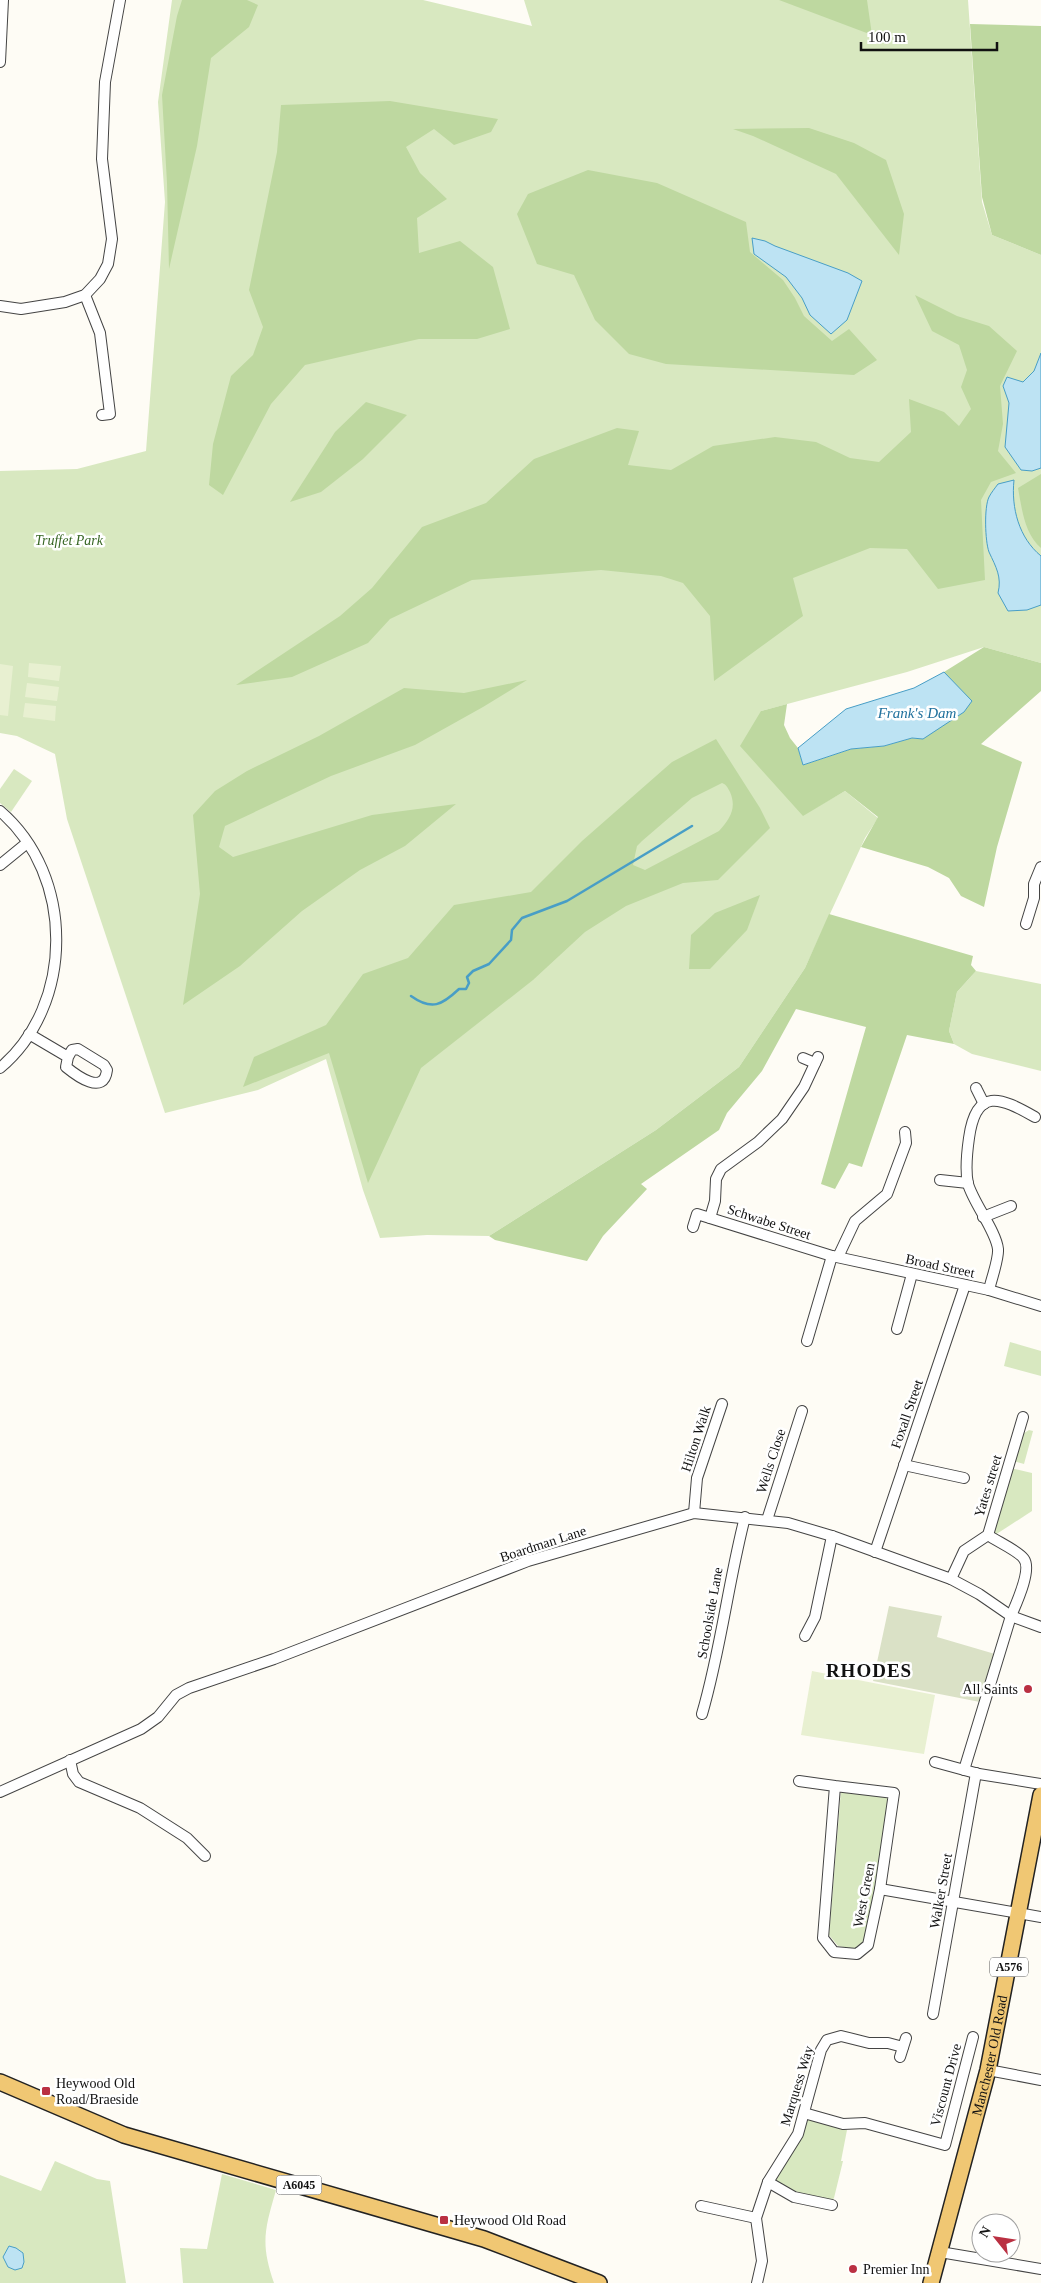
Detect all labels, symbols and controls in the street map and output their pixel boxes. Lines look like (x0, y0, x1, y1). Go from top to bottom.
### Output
scale bar (861, 20, 997, 52)
text: 100 m (868, 29, 906, 45)
park label: Truffet Park (35, 533, 104, 548)
water label: Frank's Dam (877, 705, 956, 721)
street label: Schwabe Street (725, 1201, 813, 1243)
street label: Broad Street (904, 1251, 976, 1281)
street label: Foxall Street (888, 1377, 926, 1450)
street label: Hilton Walk (678, 1404, 714, 1474)
street label: Wells Close (754, 1427, 788, 1495)
street label: Yates street (971, 1453, 1005, 1519)
street label: Boardman Lane (498, 1523, 588, 1565)
street label: Schoolside Lane (695, 1566, 725, 1660)
district label: RHODES (826, 1660, 912, 1681)
place label: All Saints (962, 1682, 1018, 1697)
marker: All Saints (1022, 1683, 1034, 1695)
street label: Walker Street (927, 1852, 955, 1930)
street label: West Green (850, 1861, 878, 1929)
road number: A576 (990, 1958, 1028, 1976)
street label: Manchester Old Road (969, 1994, 1010, 2117)
street label: Viscount Drive (928, 2042, 964, 2128)
street label: Marquess Way (778, 2044, 816, 2128)
place label: Heywood Old Road/Braeside (56, 2076, 138, 2107)
marker: Heywood Old Road/Braeside (40, 2085, 52, 2097)
road number: A6045 (276, 2176, 322, 2194)
place label: Heywood Old Road (454, 2213, 566, 2228)
north arrow (971, 2213, 1021, 2263)
marker: Heywood Old Road (438, 2214, 450, 2226)
text: N (976, 2224, 994, 2240)
place label: Premier Inn (863, 2262, 929, 2277)
marker: Premier Inn (847, 2263, 859, 2275)

